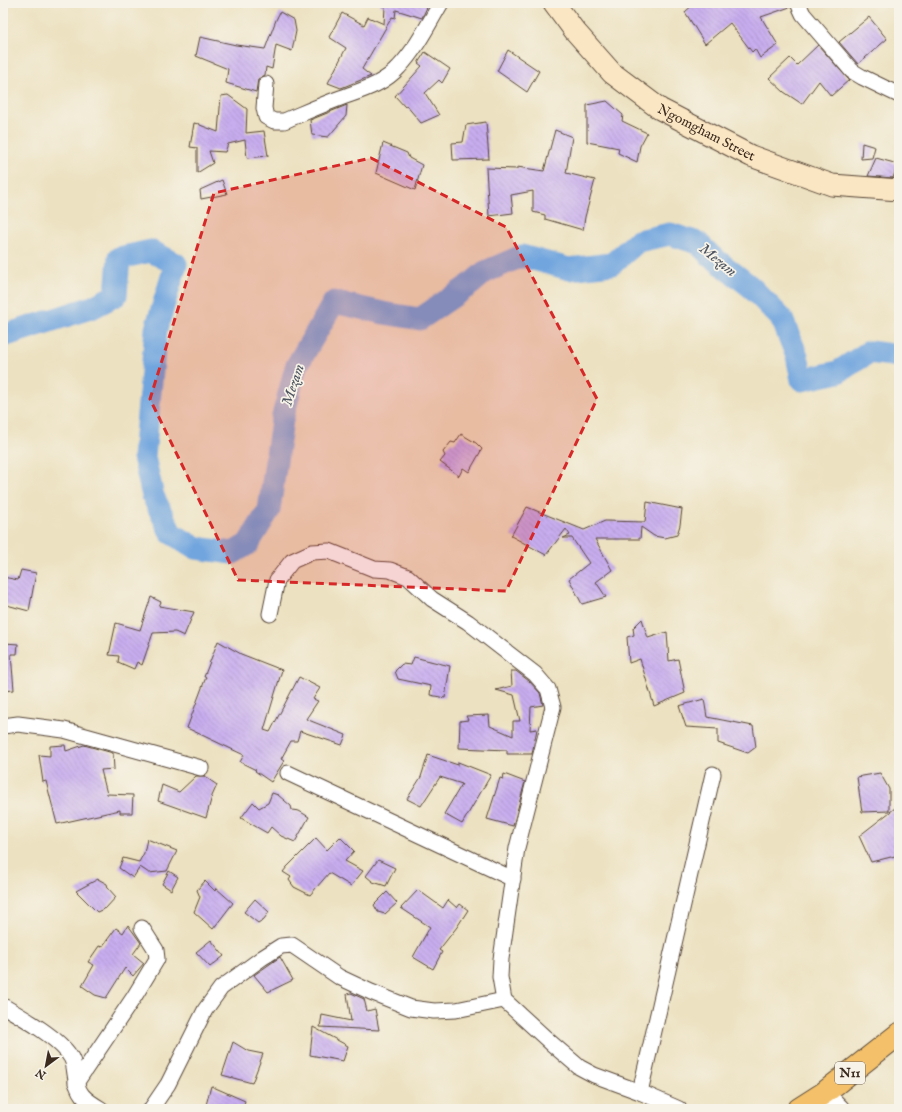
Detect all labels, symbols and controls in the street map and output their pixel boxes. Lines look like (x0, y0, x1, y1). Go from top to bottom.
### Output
street label: Ngomgham Street (654, 100, 757, 166)
water label: Mezam (695, 239, 741, 281)
water label: Mezam (277, 362, 309, 408)
north arrow (26, 1046, 66, 1086)
road number: N11 (835, 1062, 865, 1084)
text: N (33, 1065, 50, 1083)

